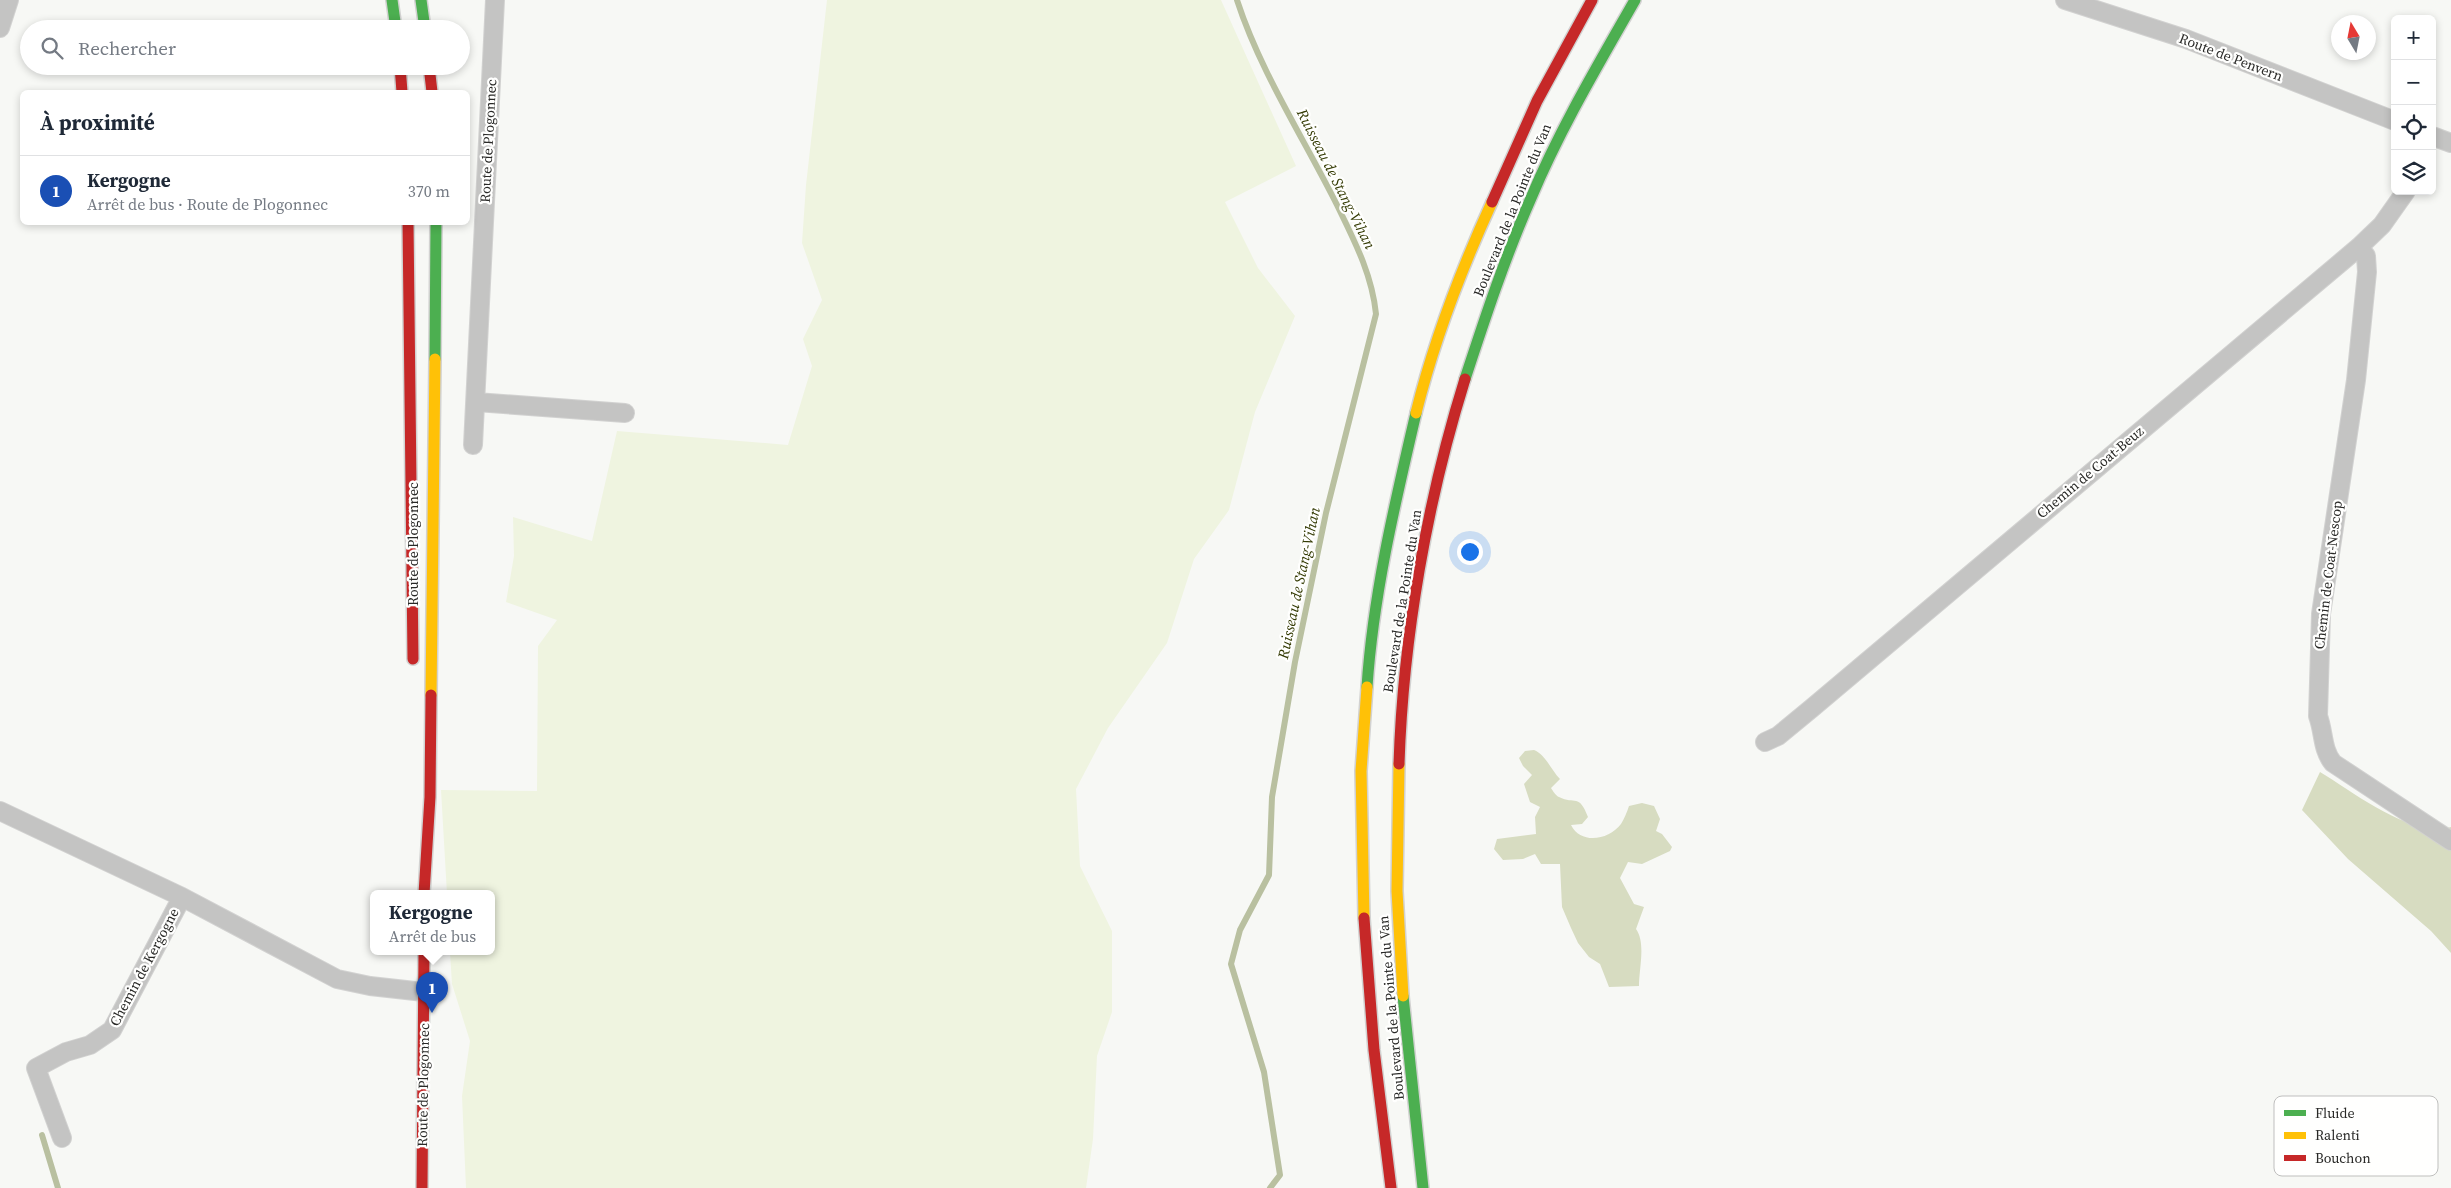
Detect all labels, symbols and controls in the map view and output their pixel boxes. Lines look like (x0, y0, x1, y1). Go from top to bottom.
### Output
north arrow (2331, 15, 2376, 60)
map controls (2391, 15, 2436, 195)
button: + (2391, 15, 2436, 60)
search box (20, 20, 470, 75)
street label: Route de Penvern (2176, 28, 2286, 86)
icon: search (38, 34, 66, 62)
text: Rechercher (78, 35, 176, 61)
button: − (2391, 60, 2436, 105)
street label: Route de Plogonnec (475, 78, 501, 203)
water label: Ruisseau de Stang-Vihan (1292, 104, 1381, 253)
button: locate (2391, 105, 2436, 150)
text: À proximité (40, 108, 155, 137)
street label: Boulevard de la Pointe du Van (1468, 120, 1556, 300)
button: layers (2391, 150, 2436, 195)
text: Kergogne (87, 167, 171, 193)
text: 1 (52, 180, 60, 202)
text: 370 m (408, 180, 450, 202)
text: Arrêt de bus · Route de Plogonnec (87, 193, 328, 215)
street label: Chemin de Coat-Beuz (2032, 421, 2148, 523)
street label: Route de Plogonnec (403, 482, 423, 606)
street label: Chemin de Coat-Nescop (2309, 500, 2347, 650)
water label: Ruisseau de Stang-Vihan (1272, 505, 1325, 662)
street label: Boulevard de la Pointe du Van (1378, 507, 1426, 694)
your location (1457, 539, 1483, 565)
popup (370, 890, 495, 955)
text: Kergogne (389, 899, 473, 925)
street label: Chemin de Kergogne (104, 905, 184, 1029)
street label: Boulevard de la Pointe du Van (1373, 914, 1409, 1101)
text: Arrêt de bus (389, 925, 476, 947)
pin: 1 (416, 972, 448, 1013)
street label: Route de Plogonnec (412, 1023, 434, 1147)
legend (2274, 1096, 2438, 1176)
text: Fluide (2315, 1103, 2355, 1123)
text: Ralenti (2315, 1125, 2360, 1145)
text: Bouchon (2315, 1148, 2371, 1168)

